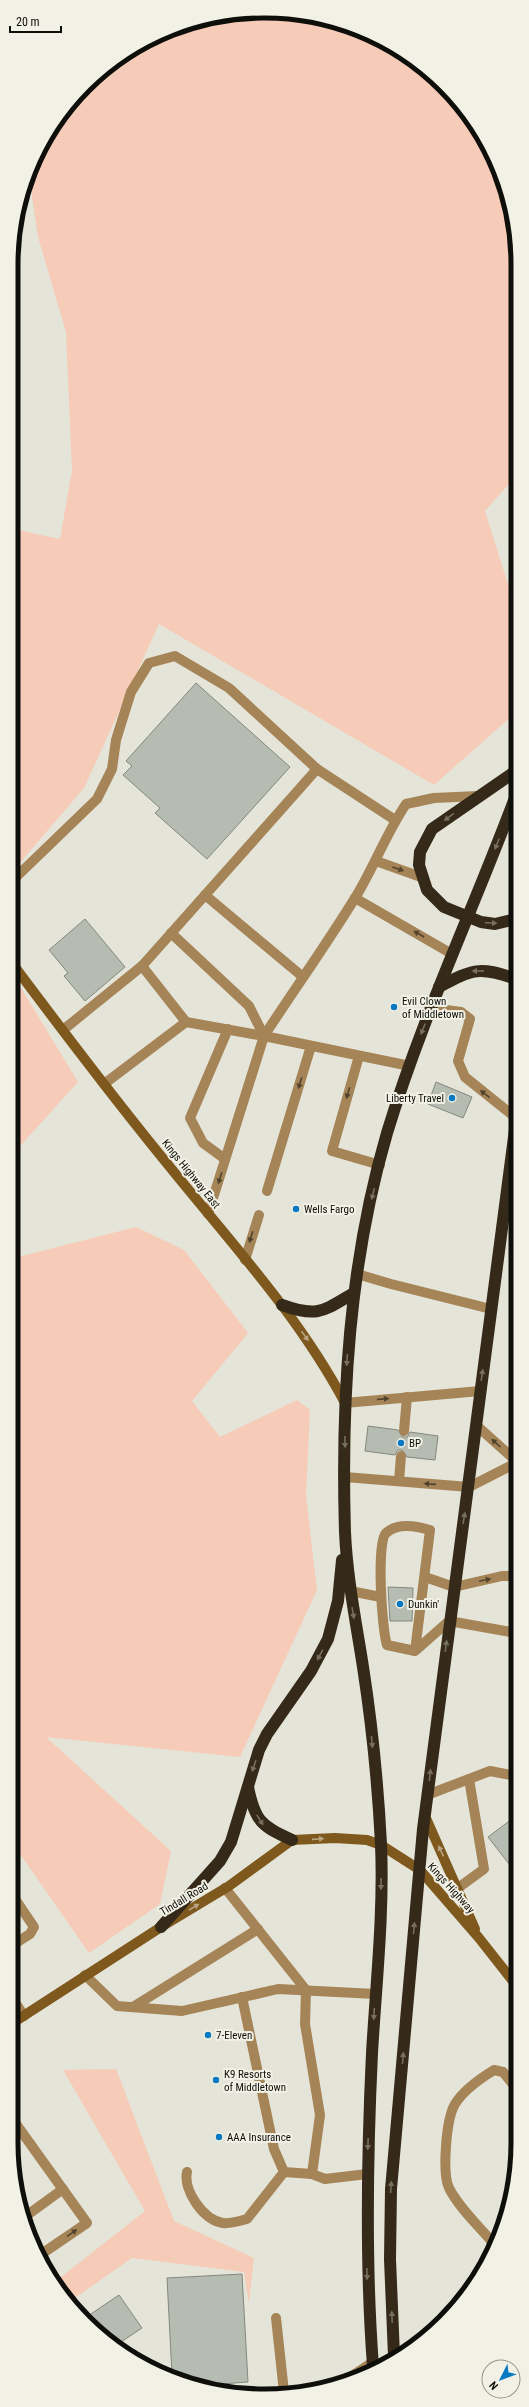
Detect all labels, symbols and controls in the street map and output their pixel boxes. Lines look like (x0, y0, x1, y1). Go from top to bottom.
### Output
scale bar (10, 8, 61, 34)
text: 20 m (16, 15, 40, 29)
one-way arrow (443, 812, 454, 821)
one-way arrow (493, 839, 499, 851)
one-way arrow (393, 866, 405, 872)
one-way arrow (485, 919, 497, 926)
one-way arrow (413, 931, 425, 938)
one-way arrow (472, 967, 484, 974)
place label: Evil Clown of Middletown (402, 995, 464, 1021)
marker: Evil Clown of Middletown (389, 1002, 399, 1012)
one-way arrow (419, 1024, 425, 1036)
one-way arrow (297, 1077, 303, 1089)
one-way arrow (345, 1087, 351, 1099)
one-way arrow (480, 1089, 491, 1098)
place label: Liberty Travel (386, 1092, 444, 1105)
marker: Liberty Travel (447, 1093, 457, 1103)
street label: Kings Highway East (159, 1137, 223, 1211)
one-way arrow (217, 1172, 223, 1184)
one-way arrow (370, 1187, 376, 1200)
place label: Wells Fargo (304, 1203, 355, 1216)
marker: Wells Fargo (291, 1204, 301, 1214)
one-way arrow (248, 1231, 254, 1243)
one-way arrow (301, 1331, 309, 1342)
one-way arrow (344, 1354, 351, 1366)
one-way arrow (479, 1369, 485, 1381)
one-way arrow (377, 1396, 390, 1403)
one-way arrow (342, 1436, 348, 1449)
place label: BP (409, 1437, 421, 1450)
marker: BP (396, 1438, 406, 1448)
one-way arrow (491, 1438, 501, 1448)
one-way arrow (424, 1480, 436, 1487)
one-way arrow (461, 1511, 467, 1524)
one-way arrow (479, 1576, 491, 1582)
place label: Dunkin' (408, 1598, 439, 1611)
marker: Dunkin' (395, 1599, 405, 1609)
one-way arrow (351, 1607, 357, 1619)
one-way arrow (443, 1640, 449, 1652)
one-way arrow (316, 1649, 323, 1660)
one-way arrow (369, 1736, 376, 1748)
one-way arrow (250, 1760, 256, 1772)
one-way arrow (427, 1769, 433, 1781)
one-way arrow (256, 1815, 264, 1825)
one-way arrow (312, 1835, 324, 1842)
one-way arrow (437, 1845, 443, 1857)
street label: Kings Highway (425, 1860, 477, 1916)
one-way arrow (377, 1878, 384, 1890)
street label: Tindall Road (158, 1880, 210, 1918)
one-way arrow (188, 1903, 200, 1910)
one-way arrow (411, 1922, 418, 1934)
one-way arrow (371, 2008, 378, 2020)
place label: 7-Eleven (216, 2029, 252, 2042)
marker: 7-Eleven (203, 2030, 213, 2040)
one-way arrow (399, 2051, 406, 2064)
place label: K9 Resorts of Middletown (224, 2068, 286, 2094)
marker: K9 Resorts of Middletown (211, 2075, 221, 2085)
place label: AAA Insurance (227, 2131, 291, 2144)
marker: AAA Insurance (214, 2132, 224, 2142)
one-way arrow (365, 2138, 371, 2151)
one-way arrow (388, 2181, 395, 2193)
one-way arrow (67, 2229, 78, 2237)
one-way arrow (364, 2268, 370, 2281)
one-way arrow (389, 2310, 395, 2323)
north arrow (481, 2359, 521, 2399)
text: N (487, 2378, 501, 2392)

